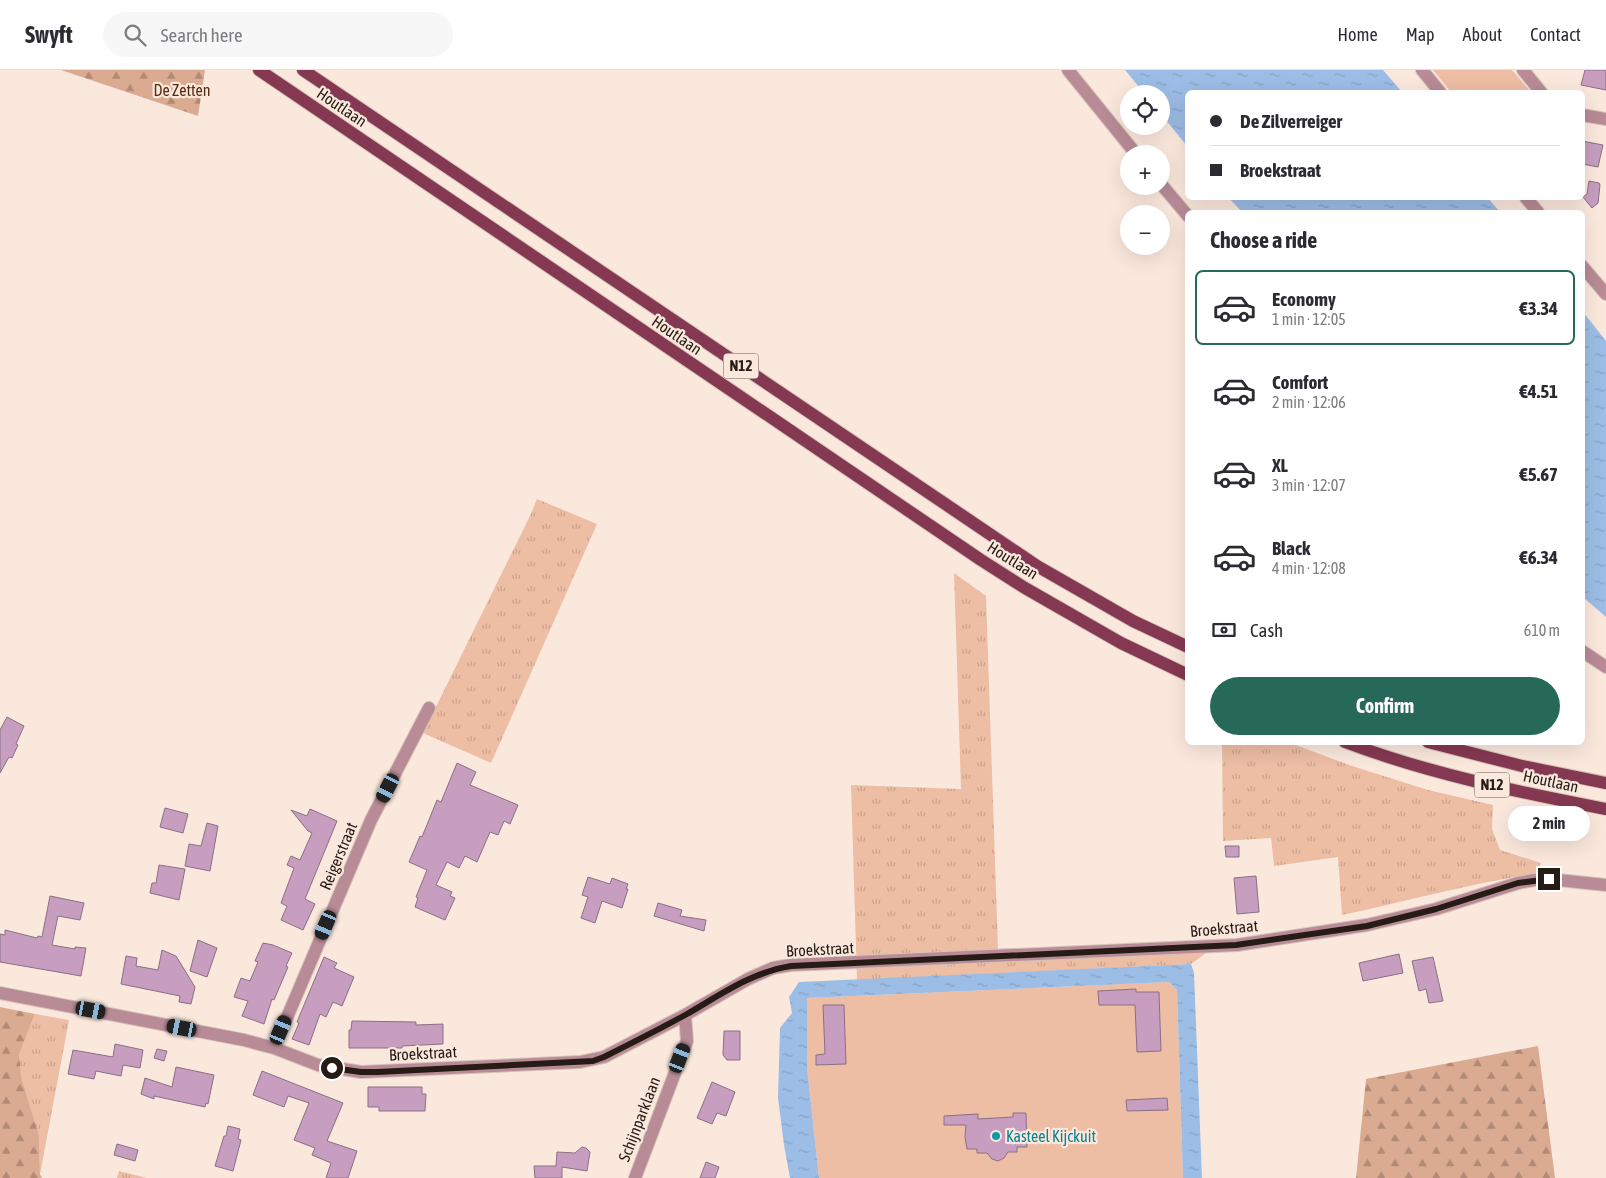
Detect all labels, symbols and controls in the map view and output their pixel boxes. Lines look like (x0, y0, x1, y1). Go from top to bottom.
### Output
search box (103, 12, 453, 57)
text: Swyft (25, 21, 73, 48)
icon: search (121, 21, 149, 49)
text: Search here (161, 24, 243, 46)
text: Home (1338, 24, 1378, 45)
text: Map (1406, 24, 1435, 45)
text: About (1463, 24, 1502, 45)
text: Contact (1530, 24, 1581, 45)
park label: De Zetten (154, 81, 210, 99)
street label: Houtlaan (314, 84, 370, 130)
map controls (1120, 85, 1170, 255)
button: locate (1120, 85, 1170, 135)
text: De Zilverreiger (1240, 110, 1342, 132)
button: + (1120, 145, 1170, 195)
text: Broekstraat (1240, 159, 1321, 181)
button: − (1120, 205, 1170, 255)
text: Choose a ride (1210, 227, 1317, 253)
icon: car (1212, 285, 1257, 330)
text: Economy (1272, 288, 1336, 310)
text: €3.34 (1519, 297, 1558, 319)
text: 1 min · 12:05 (1272, 310, 1346, 328)
street label: Houtlaan (649, 312, 705, 358)
road number: N12 (724, 354, 758, 378)
icon: car (1212, 368, 1257, 413)
text: Comfort (1272, 371, 1328, 393)
text: €4.51 (1519, 380, 1558, 402)
text: 2 min · 12:06 (1272, 393, 1346, 411)
icon: car (1212, 451, 1257, 496)
text: XL (1272, 454, 1288, 476)
text: €5.67 (1519, 463, 1558, 485)
text: 3 min · 12:07 (1272, 476, 1346, 494)
icon: car (1212, 534, 1257, 579)
text: Black (1272, 537, 1310, 559)
street label: Houtlaan (984, 538, 1042, 582)
text: €6.34 (1519, 546, 1558, 568)
text: 4 min · 12:08 (1272, 559, 1346, 577)
icon: cash (1210, 616, 1238, 644)
text: Cash (1250, 619, 1283, 641)
text: 610 m (1524, 621, 1560, 639)
button: Confirm (1210, 677, 1560, 735)
street label: Houtlaan (1522, 766, 1580, 796)
car (374, 771, 401, 805)
road number: N12 (1474, 772, 1510, 798)
callout: 2 min (1508, 806, 1590, 842)
text: 2 min (1533, 814, 1565, 832)
street label: Reigerstraat (316, 819, 361, 893)
route end (1538, 868, 1560, 890)
car (313, 908, 338, 942)
street label: Broekstraat (1189, 916, 1259, 940)
street label: Broekstraat (785, 938, 855, 960)
car (74, 1000, 107, 1020)
car (268, 1013, 293, 1047)
car (165, 1018, 198, 1038)
car (667, 1041, 692, 1075)
street label: Broekstraat (388, 1042, 458, 1064)
route start (321, 1057, 343, 1079)
street label: Schijnparklaan (615, 1074, 664, 1164)
place label: Kasteel Kijckuit (1006, 1127, 1097, 1146)
marker: Kasteel Kijckuit (990, 1130, 1002, 1142)

